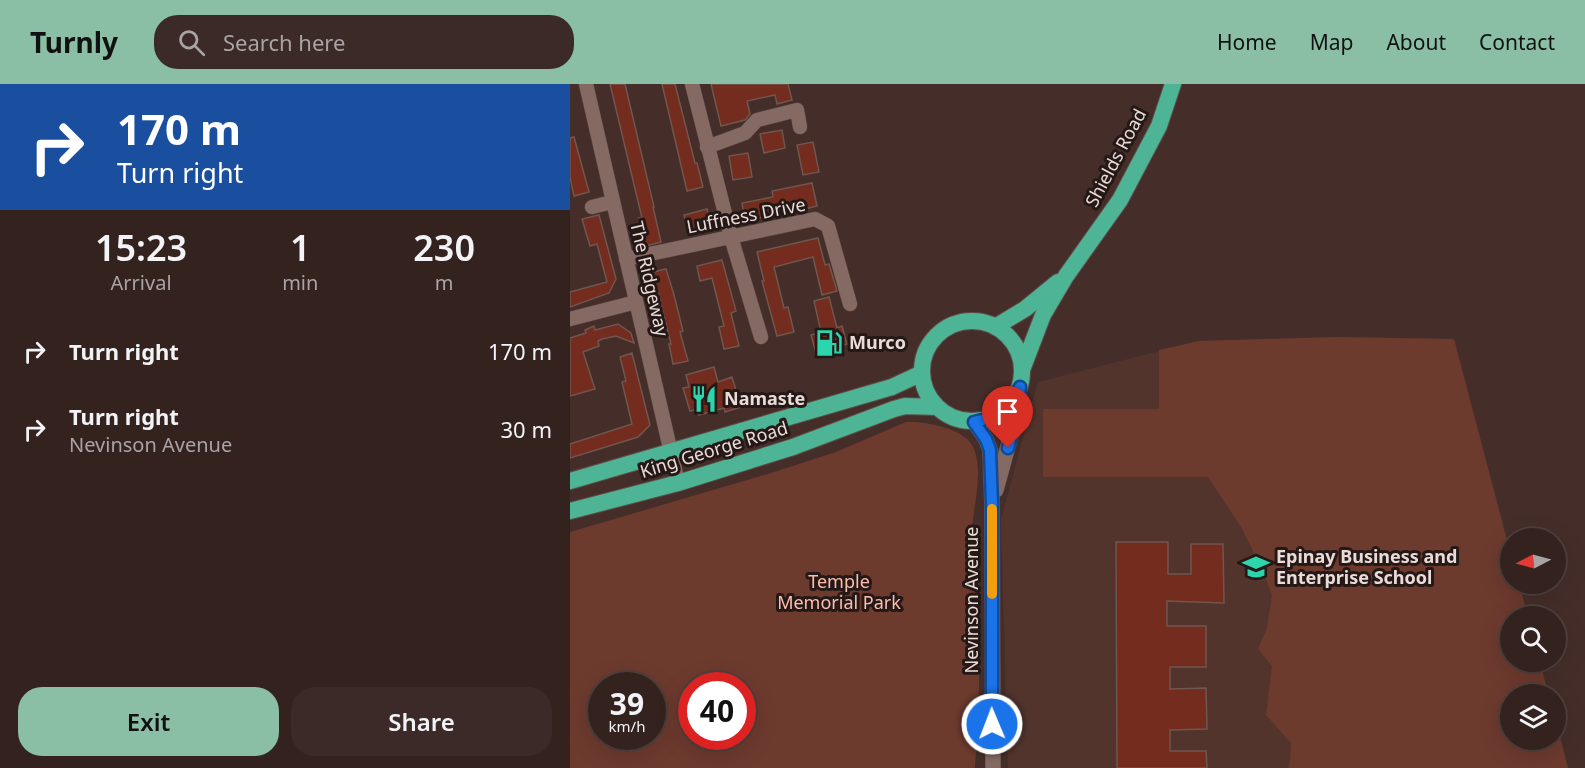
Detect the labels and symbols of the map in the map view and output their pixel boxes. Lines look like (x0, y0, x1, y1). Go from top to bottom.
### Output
street label: Shields Road (1079, 104, 1151, 211)
street label: Luffness Drive (684, 192, 807, 238)
street label: The Ridgeway (625, 219, 675, 339)
fuel station icon: Murco (814, 328, 844, 358)
place label: Murco (849, 330, 906, 354)
restaurant icon: Namaste (689, 384, 719, 414)
place label: Namaste (724, 386, 805, 410)
pin (982, 386, 1033, 448)
street label: King George Road (637, 415, 790, 483)
street label: Nevinson Avenue (959, 527, 983, 673)
north arrow (1500, 528, 1566, 594)
place label: Epinay Business and Enterprise School (1276, 544, 1457, 589)
school or university icon: Epinay Business and Enterprise School (1241, 552, 1271, 582)
park label: Temple Memorial Park (777, 569, 901, 614)
speed limit sign: 40 (678, 672, 756, 750)
position arrow (960, 692, 1024, 756)

